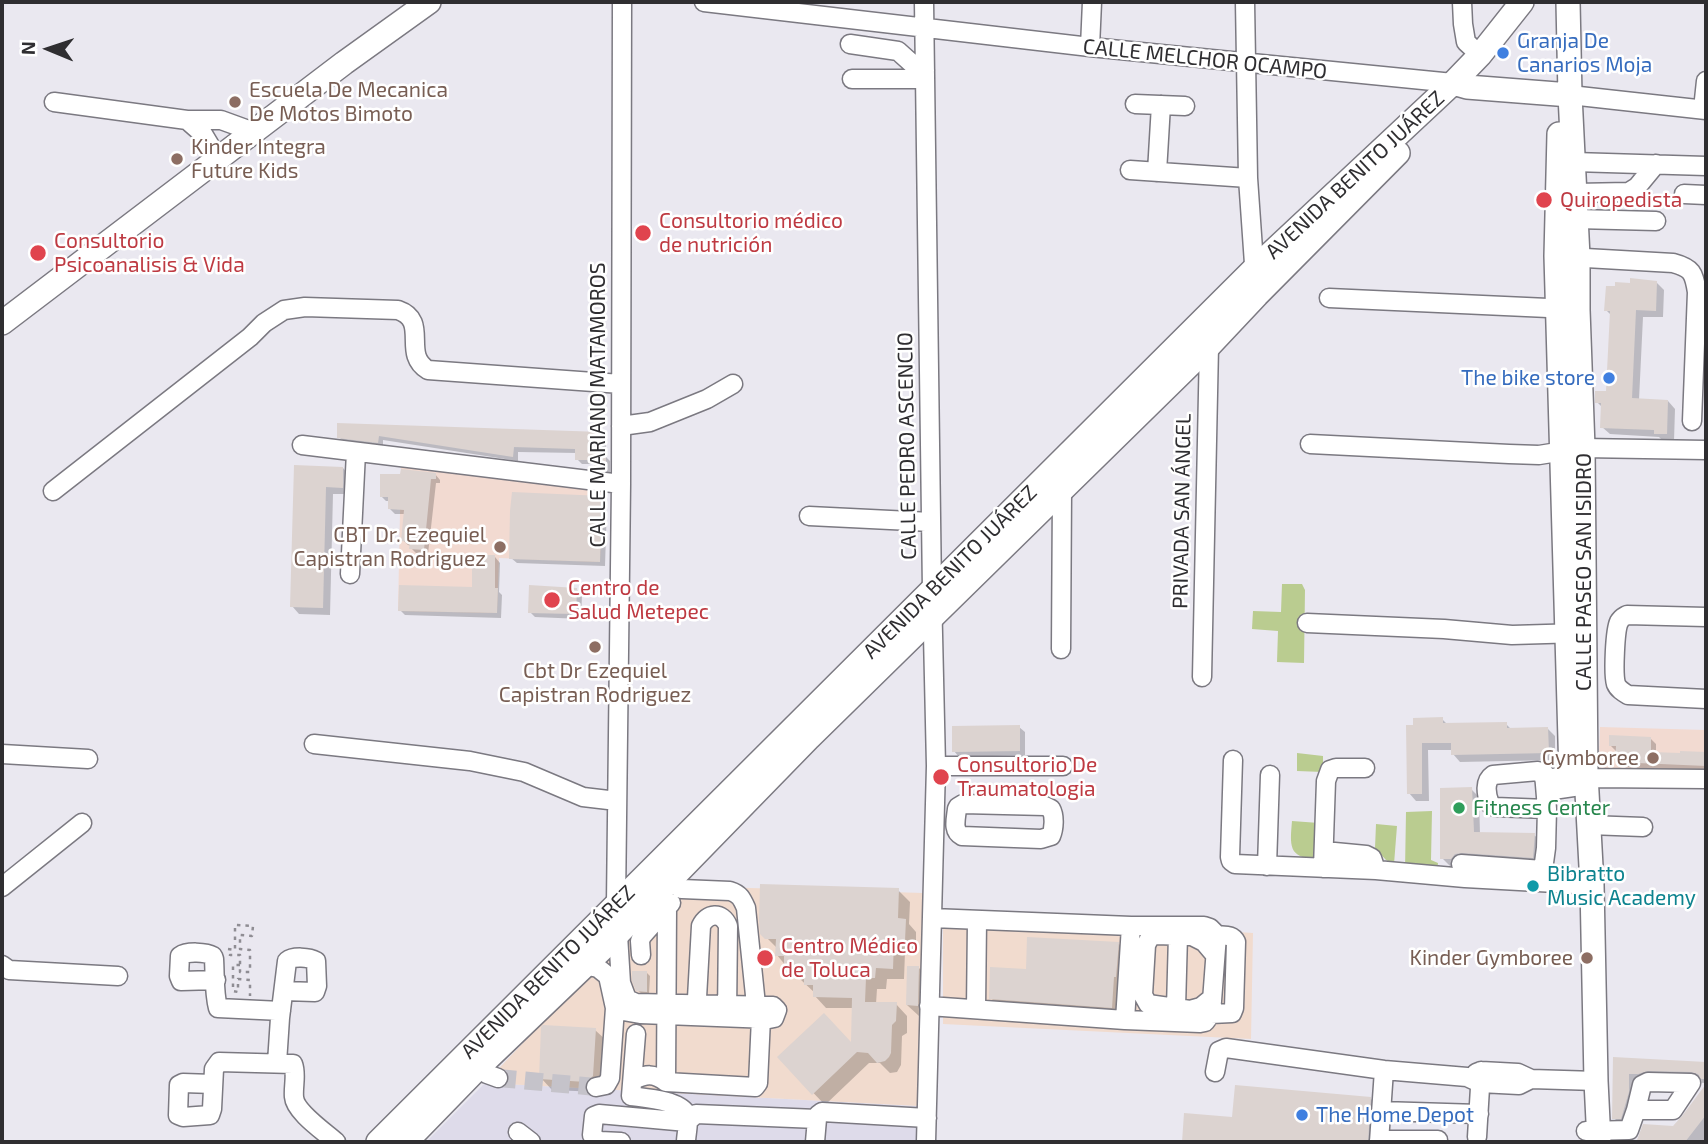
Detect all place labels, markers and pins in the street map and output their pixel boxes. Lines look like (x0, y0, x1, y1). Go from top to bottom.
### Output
place label: Granja De Canarios Moja (1517, 28, 1652, 78)
marker: Granja De Canarios Moja (1495, 45, 1511, 61)
place label: Escuela De Mecanica De Motos Bimoto (249, 77, 448, 127)
marker: Escuela De Mecanica De Motos Bimoto (227, 94, 243, 110)
place label: Kinder Integra Future Kids (191, 134, 326, 184)
marker: Kinder Integra Future Kids (169, 151, 185, 167)
place label: Quiropedista (1560, 187, 1682, 213)
marker: Quiropedista (1534, 190, 1554, 210)
place label: Consultorio médico de nutrición (659, 208, 843, 258)
marker: Consultorio médico de nutrición (633, 223, 653, 243)
place label: Consultorio Psicoanalisis & Vida (54, 228, 245, 278)
marker: Consultorio Psicoanalisis & Vida (28, 243, 48, 263)
place label: The bike store (1461, 365, 1595, 391)
marker: The bike store (1601, 370, 1617, 386)
place label: CBT Dr. Ezequiel Capistran Rodriguez (293, 522, 486, 572)
marker: CBT Dr. Ezequiel Capistran Rodriguez (492, 539, 508, 555)
place label: Centro de Salud Metepec (568, 575, 709, 625)
marker: Centro de Salud Metepec (542, 590, 562, 610)
marker: Cbt Dr Ezequiel Capistran Rodriguez (587, 639, 603, 655)
place label: Cbt Dr Ezequiel Capistran Rodriguez (499, 658, 691, 708)
place label: Gymboree (1542, 745, 1639, 771)
marker: Gymboree (1645, 750, 1661, 766)
place label: Consultorio De Traumatologia (957, 752, 1097, 802)
marker: Consultorio De Traumatologia (931, 767, 951, 787)
place label: Fitness Center (1473, 795, 1610, 821)
marker: Fitness Center (1451, 800, 1467, 816)
place label: Bibratto Music Academy (1547, 861, 1696, 911)
marker: Bibratto Music Academy (1525, 878, 1541, 894)
place label: Centro Médico de Toluca (781, 933, 918, 983)
place label: Kinder Gymboree (1409, 945, 1573, 971)
marker: Centro Médico de Toluca (755, 948, 775, 968)
marker: Kinder Gymboree (1579, 950, 1595, 966)
place label: The Home Depot (1316, 1102, 1474, 1128)
marker: The Home Depot (1294, 1107, 1310, 1123)

